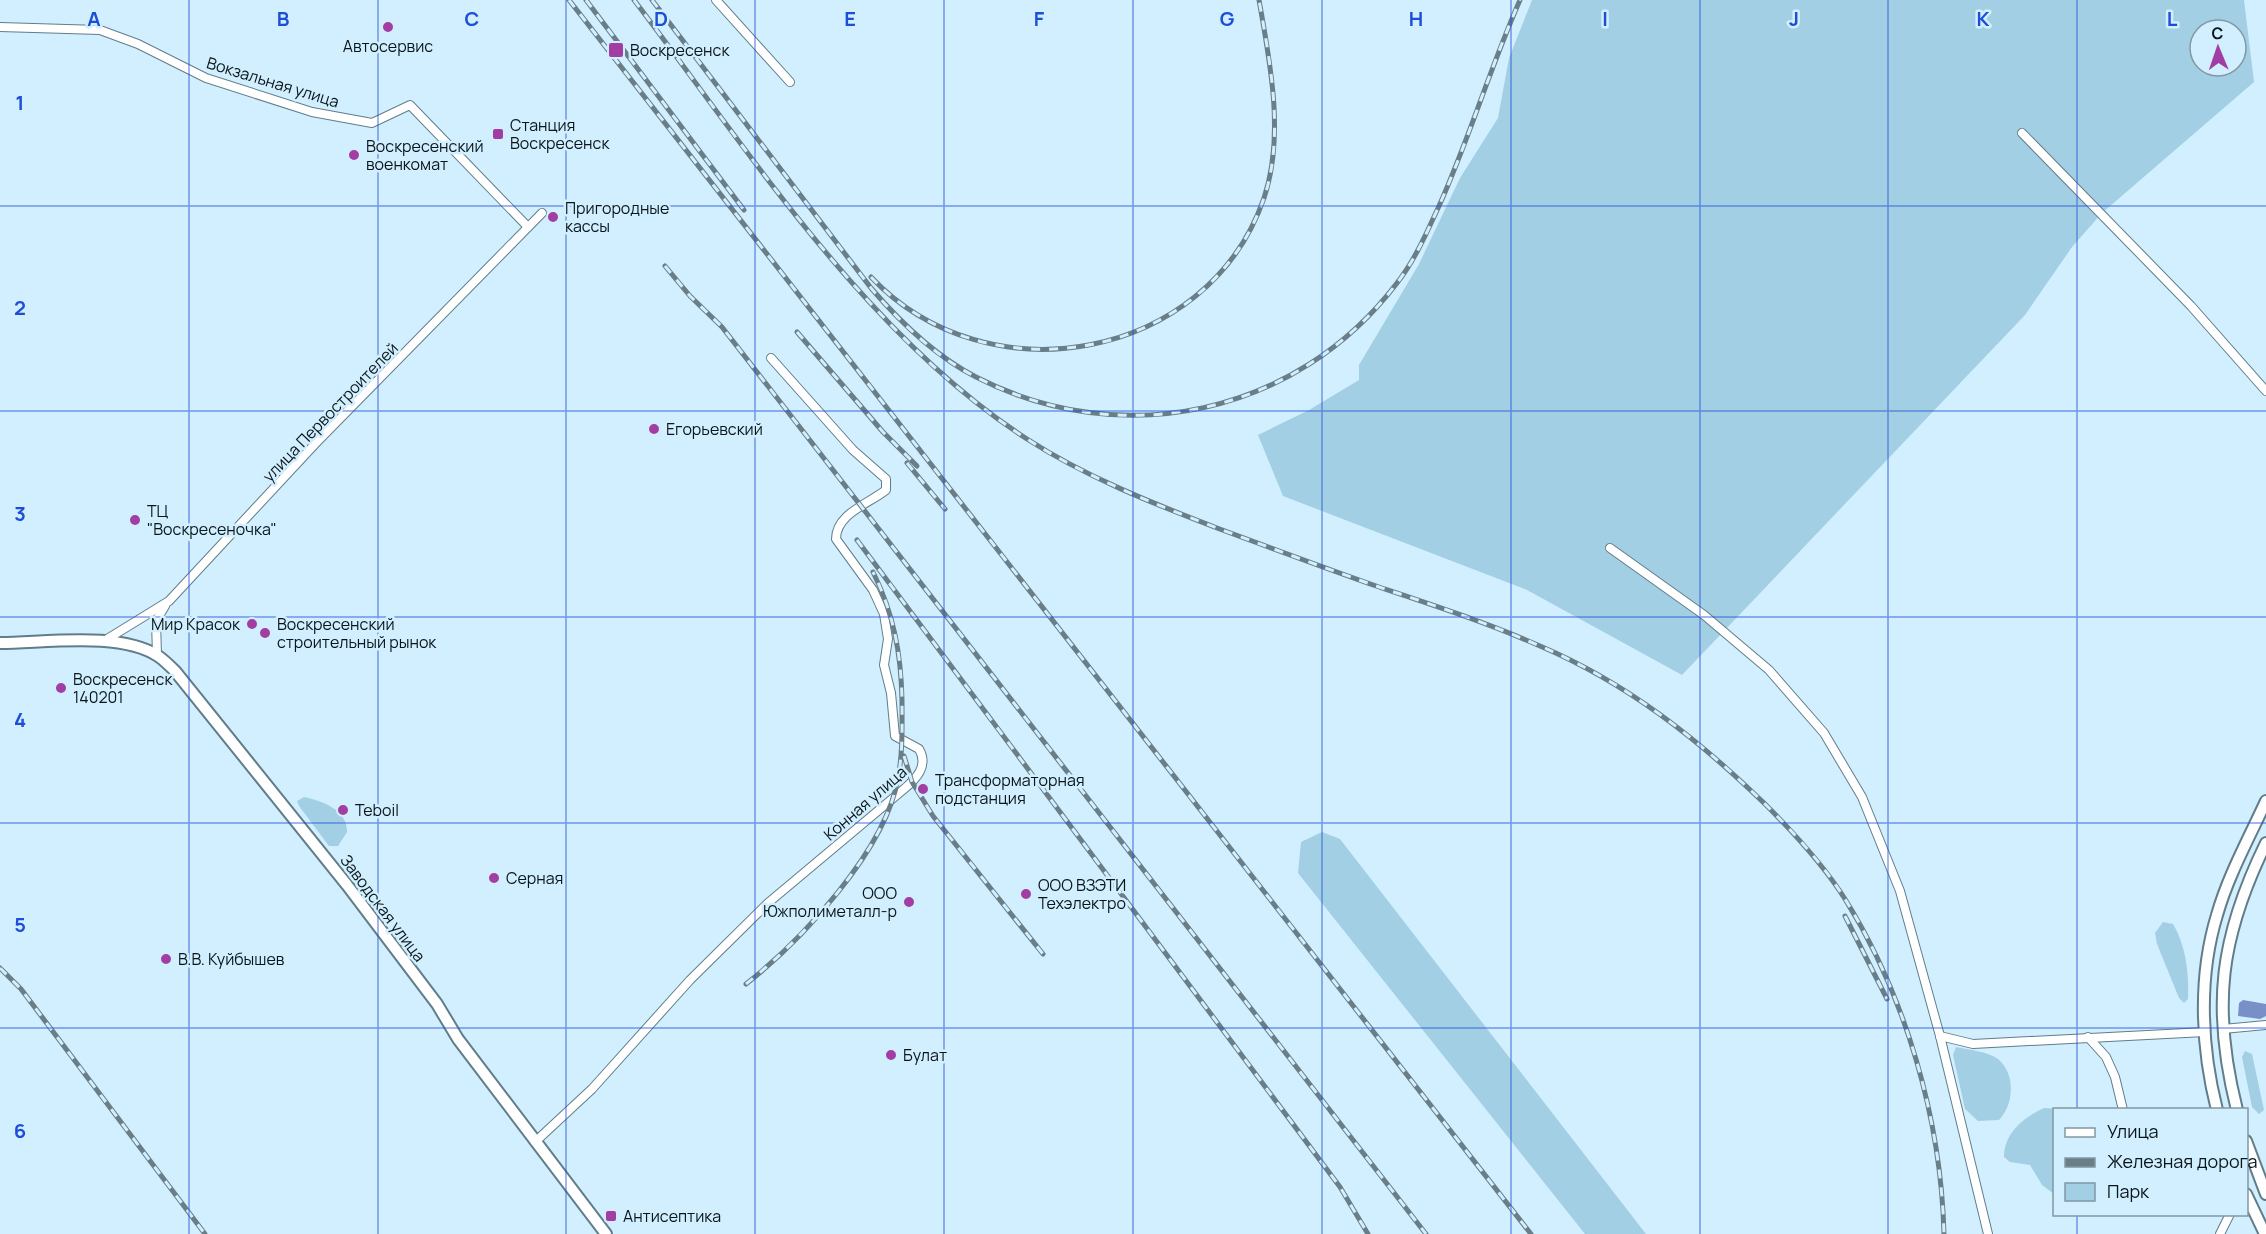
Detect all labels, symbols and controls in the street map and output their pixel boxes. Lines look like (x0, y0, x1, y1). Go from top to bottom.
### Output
text: A (87, 5, 101, 32)
text: B (277, 5, 290, 32)
text: C (465, 5, 479, 32)
text: D (654, 5, 668, 32)
text: E (844, 5, 856, 32)
text: F (1034, 5, 1045, 32)
text: G (1220, 5, 1235, 32)
text: H (1409, 5, 1423, 32)
text: I (1602, 5, 1608, 32)
text: J (1789, 5, 1799, 32)
text: K (1977, 5, 1990, 32)
text: L (2167, 5, 2178, 32)
north arrow (2188, 18, 2248, 78)
marker: Автосервис (381, 20, 395, 34)
text: С (2211, 22, 2224, 44)
place label: Автосервис (343, 35, 433, 57)
place label: Воскресенск (630, 39, 730, 61)
marker: Воскресенск (607, 41, 625, 59)
street label: Вокзальная улица (204, 51, 342, 113)
text: 1 (16, 89, 24, 116)
place label: Станция Воскресенск (510, 114, 610, 154)
marker: Станция Воскресенск (491, 127, 505, 141)
place label: Воскресенский военкомат (366, 135, 484, 175)
marker: Воскресенский военкомат (347, 148, 361, 162)
place label: Пригородные кассы (565, 197, 669, 237)
marker: Пригородные кассы (546, 210, 560, 224)
text: 2 (14, 294, 26, 321)
street label: улица Первостроителей (257, 337, 403, 487)
place label: Егорьевский (666, 418, 763, 440)
marker: Егорьевский (647, 422, 661, 436)
text: 3 (14, 500, 26, 527)
place label: ТЦ "Воскресеночка" (147, 500, 277, 540)
marker: ТЦ "Воскресеночка" (128, 513, 142, 527)
place label: Мир Красок (151, 613, 241, 635)
place label: Воскресенский строительный рынок (277, 613, 437, 653)
marker: Мир Красок (245, 617, 259, 631)
marker: Воскресенский строительный рынок (258, 626, 272, 640)
place label: Воскресенск 140201 (73, 668, 173, 708)
marker: Воскресенск 140201 (54, 681, 68, 695)
text: 4 (14, 706, 26, 733)
street label: Конная улица (819, 761, 911, 845)
place label: Трансформаторная подстанция (935, 769, 1085, 809)
marker: Трансформаторная подстанция (916, 782, 930, 796)
place label: Teboil (355, 799, 399, 821)
marker: Teboil (336, 803, 350, 817)
street label: Заводская улица (335, 850, 431, 966)
place label: Серная (506, 867, 563, 889)
marker: Серная (487, 871, 501, 885)
place label: ООО ВЗЭТИ Техэлектро (1038, 874, 1126, 914)
place label: ООО Южполиметалл-р (763, 882, 897, 922)
marker: ООО ВЗЭТИ Техэлектро (1019, 887, 1033, 901)
marker: ООО Южполиметалл-р (902, 895, 916, 909)
text: 5 (14, 911, 26, 938)
place label: В.В. Куйбышев (178, 948, 285, 970)
marker: В.В. Куйбышев (159, 952, 173, 966)
place label: Булат (903, 1044, 947, 1066)
marker: Булат (884, 1048, 898, 1062)
legend (2053, 1108, 2248, 1216)
text: 6 (14, 1117, 26, 1144)
text: Улица (2107, 1119, 2159, 1143)
text: Железная дорога (2107, 1149, 2258, 1173)
text: Парк (2107, 1179, 2150, 1203)
place label: Антисептика (623, 1205, 721, 1227)
marker: Антисептика (604, 1209, 618, 1223)

